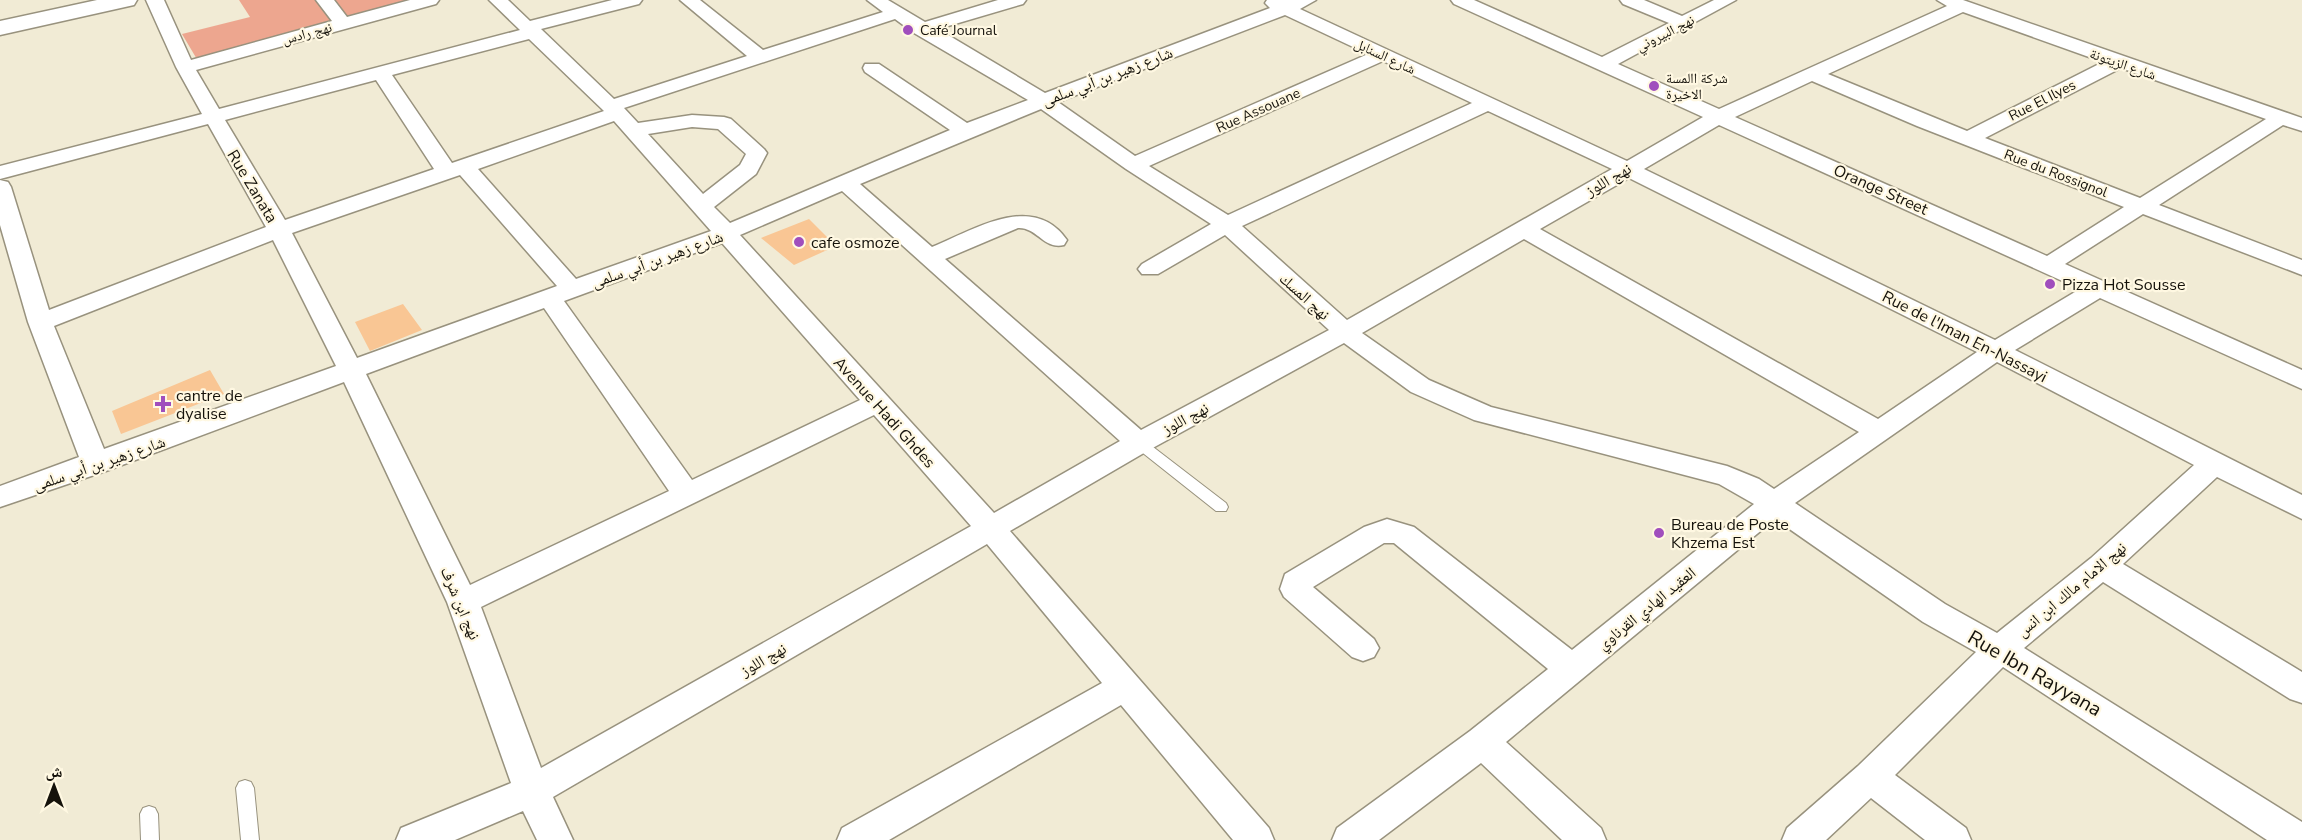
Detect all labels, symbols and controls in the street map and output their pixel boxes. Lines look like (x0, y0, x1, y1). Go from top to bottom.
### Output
street label: نهج البيروني (1633, 11, 1699, 58)
street label: نهج رادس (280, 18, 334, 49)
place label: Café Journal (920, 21, 998, 40)
marker: Café Journal (901, 23, 915, 37)
street label: شارع السنابل (1351, 34, 1419, 79)
street label: شارع زهير بن أبي سلمى (1039, 42, 1176, 113)
street label: شارع الزيتونة (2087, 44, 2158, 85)
place label: شركة االمسة الاخيرة (1666, 69, 1728, 104)
street label: Rue El Ilyes (2005, 75, 2079, 125)
marker: شركة االمسة الاخيرة (1647, 79, 1661, 93)
street label: Rue Assouane (1213, 83, 1303, 138)
street label: Rue du Rossignol (2001, 145, 2111, 202)
street label: Rue Zanata (222, 146, 283, 227)
street label: نهج اللوز (1580, 158, 1636, 202)
street label: Orange Street (1830, 159, 1932, 221)
street label: شارع زهير بن أبي سلمى (589, 226, 726, 295)
place label: cafe osmoze (811, 232, 899, 254)
marker: cafe osmoze (792, 235, 806, 249)
street label: نهج المسك (1274, 268, 1335, 325)
place label: Pizza Hot Sousse (2062, 274, 2186, 296)
marker: Pizza Hot Sousse (2043, 277, 2057, 291)
street label: Rue de l'Iman En-Nassayi (1878, 286, 2051, 388)
street label: Avenue Hadi Ghdes (828, 352, 940, 473)
place label: cantre de dyalise (176, 385, 243, 425)
marker: cantre de dyalise (154, 395, 172, 413)
street label: نهج اللوز (1157, 397, 1213, 441)
street label: شارع زهير بن أبي سلمى (30, 431, 169, 498)
place label: Bureau de Poste Khzema Est (1671, 514, 1789, 554)
marker: Bureau de Poste Khzema Est (1652, 526, 1666, 540)
street label: نهج الامام مالك ابن انس (2012, 537, 2131, 642)
street label: العقيد الهادي القرناوي (1593, 562, 1701, 656)
street label: نهج ابن شرف (435, 563, 485, 643)
street label: Rue Ibn Rayyana (1963, 624, 2107, 723)
street label: نهج اللوز (735, 638, 791, 682)
north arrow (24, 756, 84, 816)
text: ش (46, 761, 63, 783)

